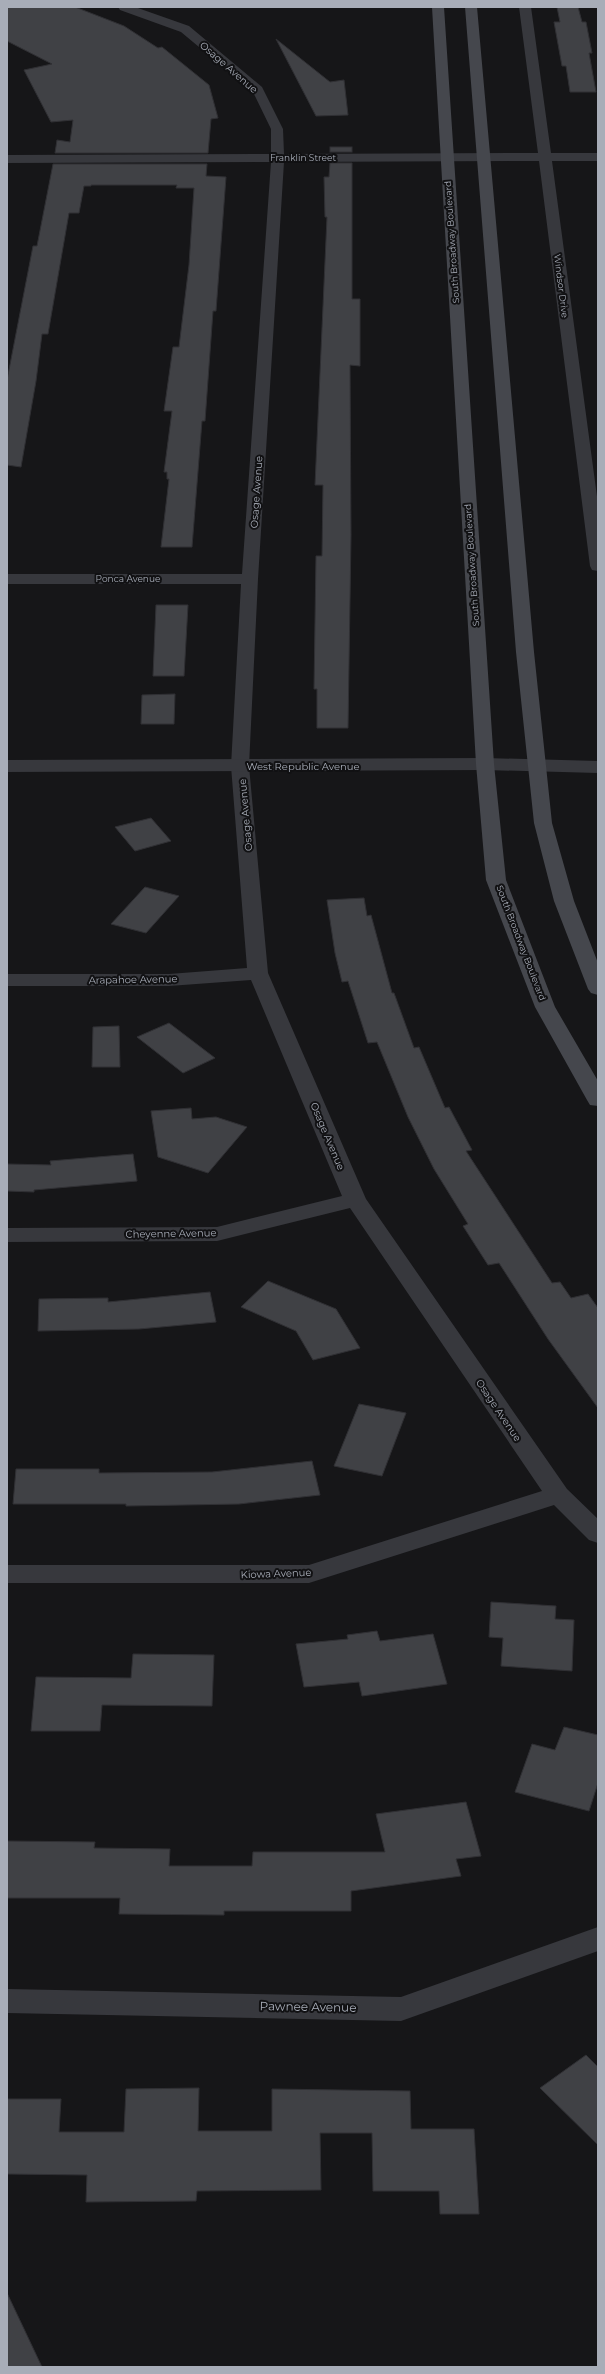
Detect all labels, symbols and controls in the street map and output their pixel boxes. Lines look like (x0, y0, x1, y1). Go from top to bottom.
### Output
street label: Osage Avenue (197, 39, 260, 96)
street label: Franklin Street (270, 152, 336, 163)
street label: South Broadway Boulevard (442, 181, 461, 304)
street label: Windsor Drive (552, 253, 571, 319)
street label: Osage Avenue (247, 455, 266, 529)
street label: South Broadway Boulevard (462, 504, 481, 627)
street label: Ponca Avenue (96, 573, 161, 584)
street label: West Republic Avenue (246, 760, 360, 773)
street label: Osage Avenue (236, 778, 255, 852)
street label: South Broadway Boulevard (494, 884, 549, 1002)
street label: Arapahoe Avenue (89, 972, 177, 987)
street label: Osage Avenue (307, 1100, 348, 1172)
street label: Cheyenne Avenue (125, 1226, 217, 1241)
street label: Osage Avenue (473, 1377, 524, 1444)
street label: Kiowa Avenue (240, 1566, 312, 1581)
street label: Pawnee Avenue (259, 1998, 357, 2015)

